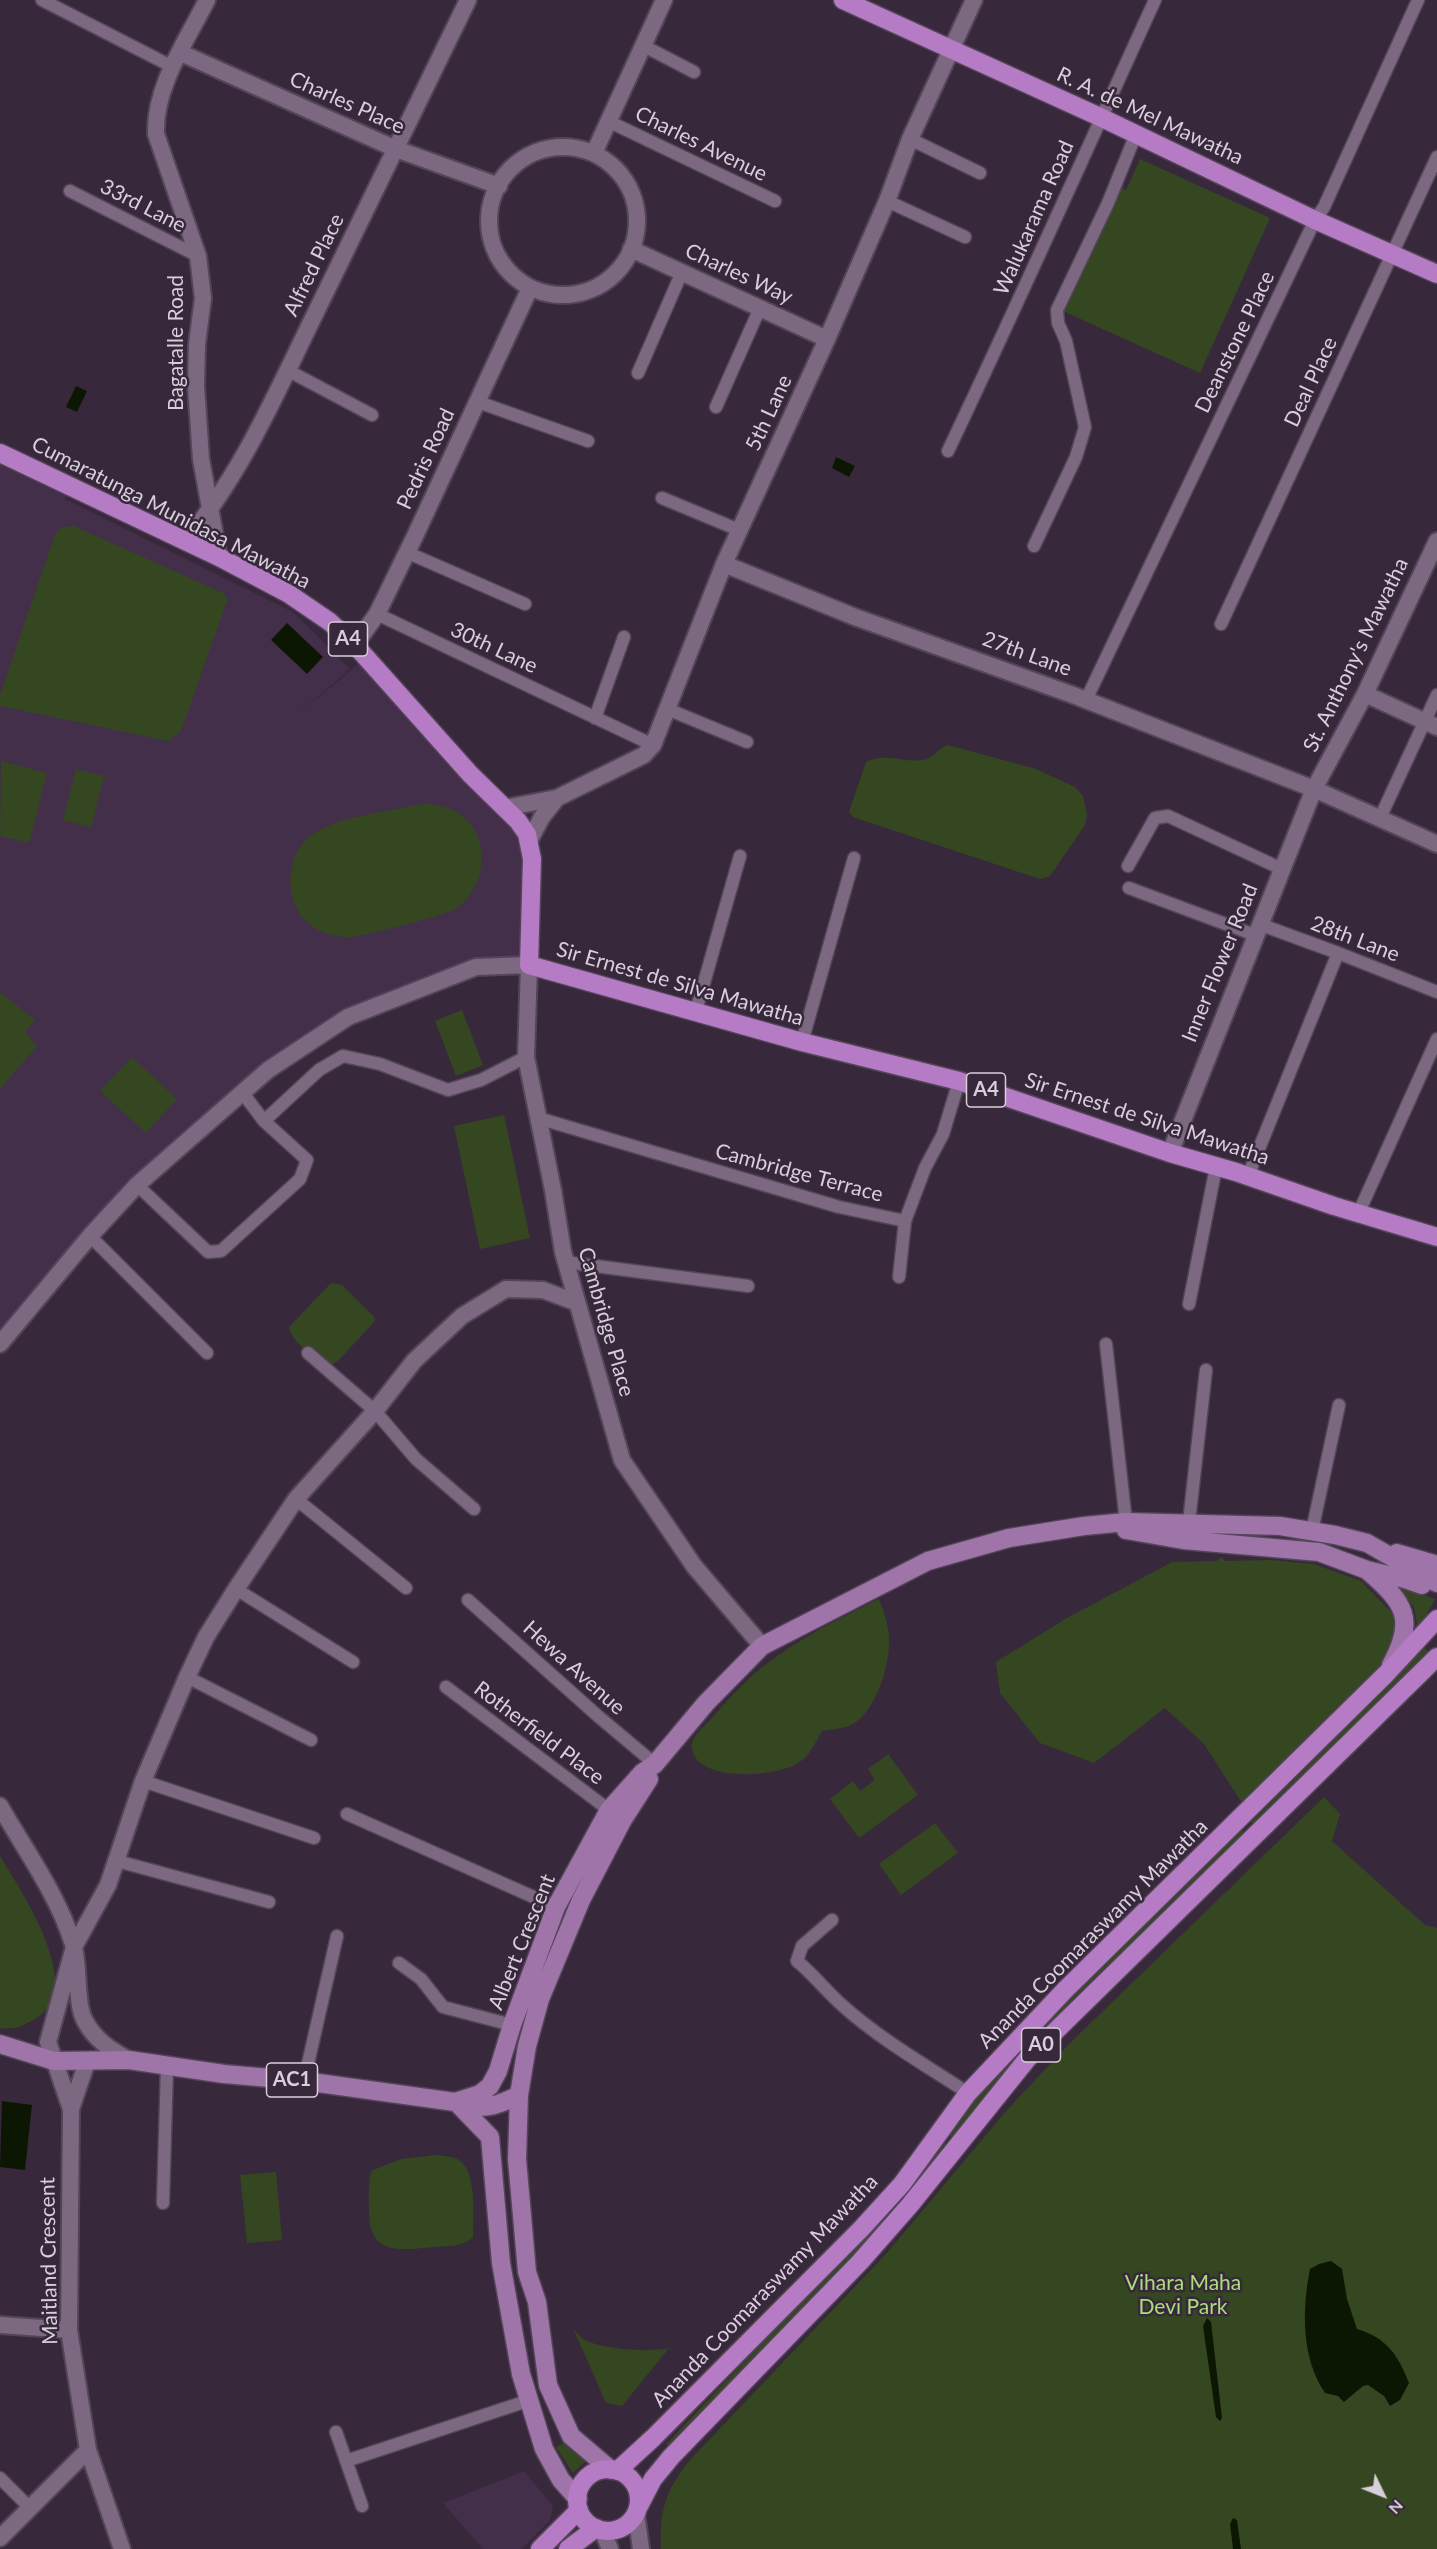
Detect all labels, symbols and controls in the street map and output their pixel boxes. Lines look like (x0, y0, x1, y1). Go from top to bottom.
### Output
street label: R. A. de Mel Mawatha (1053, 62, 1247, 170)
street label: Charles Place (286, 66, 408, 140)
street label: Charles Avenue (631, 101, 771, 187)
street label: Walukarama Road (989, 137, 1079, 299)
street label: 33rd Lane (96, 174, 190, 238)
street label: Alfred Place (278, 210, 350, 320)
street label: Charles Way (681, 238, 797, 310)
street label: Deanstone Place (1190, 267, 1280, 417)
street label: Bagatalle Road (163, 275, 189, 411)
street label: Deal Place (1279, 333, 1343, 431)
street label: 5th Lane (741, 371, 797, 455)
street label: Pedris Road (392, 404, 460, 514)
street label: Cumaratunga Munidasa Mawatha (27, 432, 315, 594)
street label: St. Anthony's Mawatha (1298, 554, 1414, 756)
street label: 30th Lane (447, 617, 541, 679)
road number: A4 (328, 622, 368, 656)
street label: 27th Lane (979, 626, 1075, 682)
street label: Inner Flower Road (1177, 880, 1263, 1046)
street label: 28th Lane (1307, 911, 1403, 967)
street label: Sir Ernest de Silva Mawatha (554, 937, 806, 1031)
street label: Sir Ernest de Silva Mawatha (1022, 1068, 1272, 1170)
road number: A4 (966, 1073, 1006, 1107)
street label: Cambridge Terrace (712, 1138, 886, 1208)
street label: Cambridge Place (573, 1244, 639, 1400)
street label: Hewa Avenue (518, 1616, 630, 1720)
street label: Rotherfield Place (469, 1676, 609, 1790)
street label: Ananda Coomaraswamy Mawatha (973, 1814, 1213, 2054)
street label: Albert Crescent (483, 1871, 561, 2013)
road number: A0 (1022, 2028, 1060, 2062)
road number: AC1 (266, 2063, 318, 2097)
street label: Ananda Coomaraswamy Mawatha (647, 2169, 883, 2413)
street label: Maitland Crescent (35, 2177, 63, 2345)
park label: Vihara Maha Devi Park (1125, 2270, 1241, 2320)
north arrow (1353, 2465, 1413, 2525)
text: N (1385, 2497, 1408, 2519)

